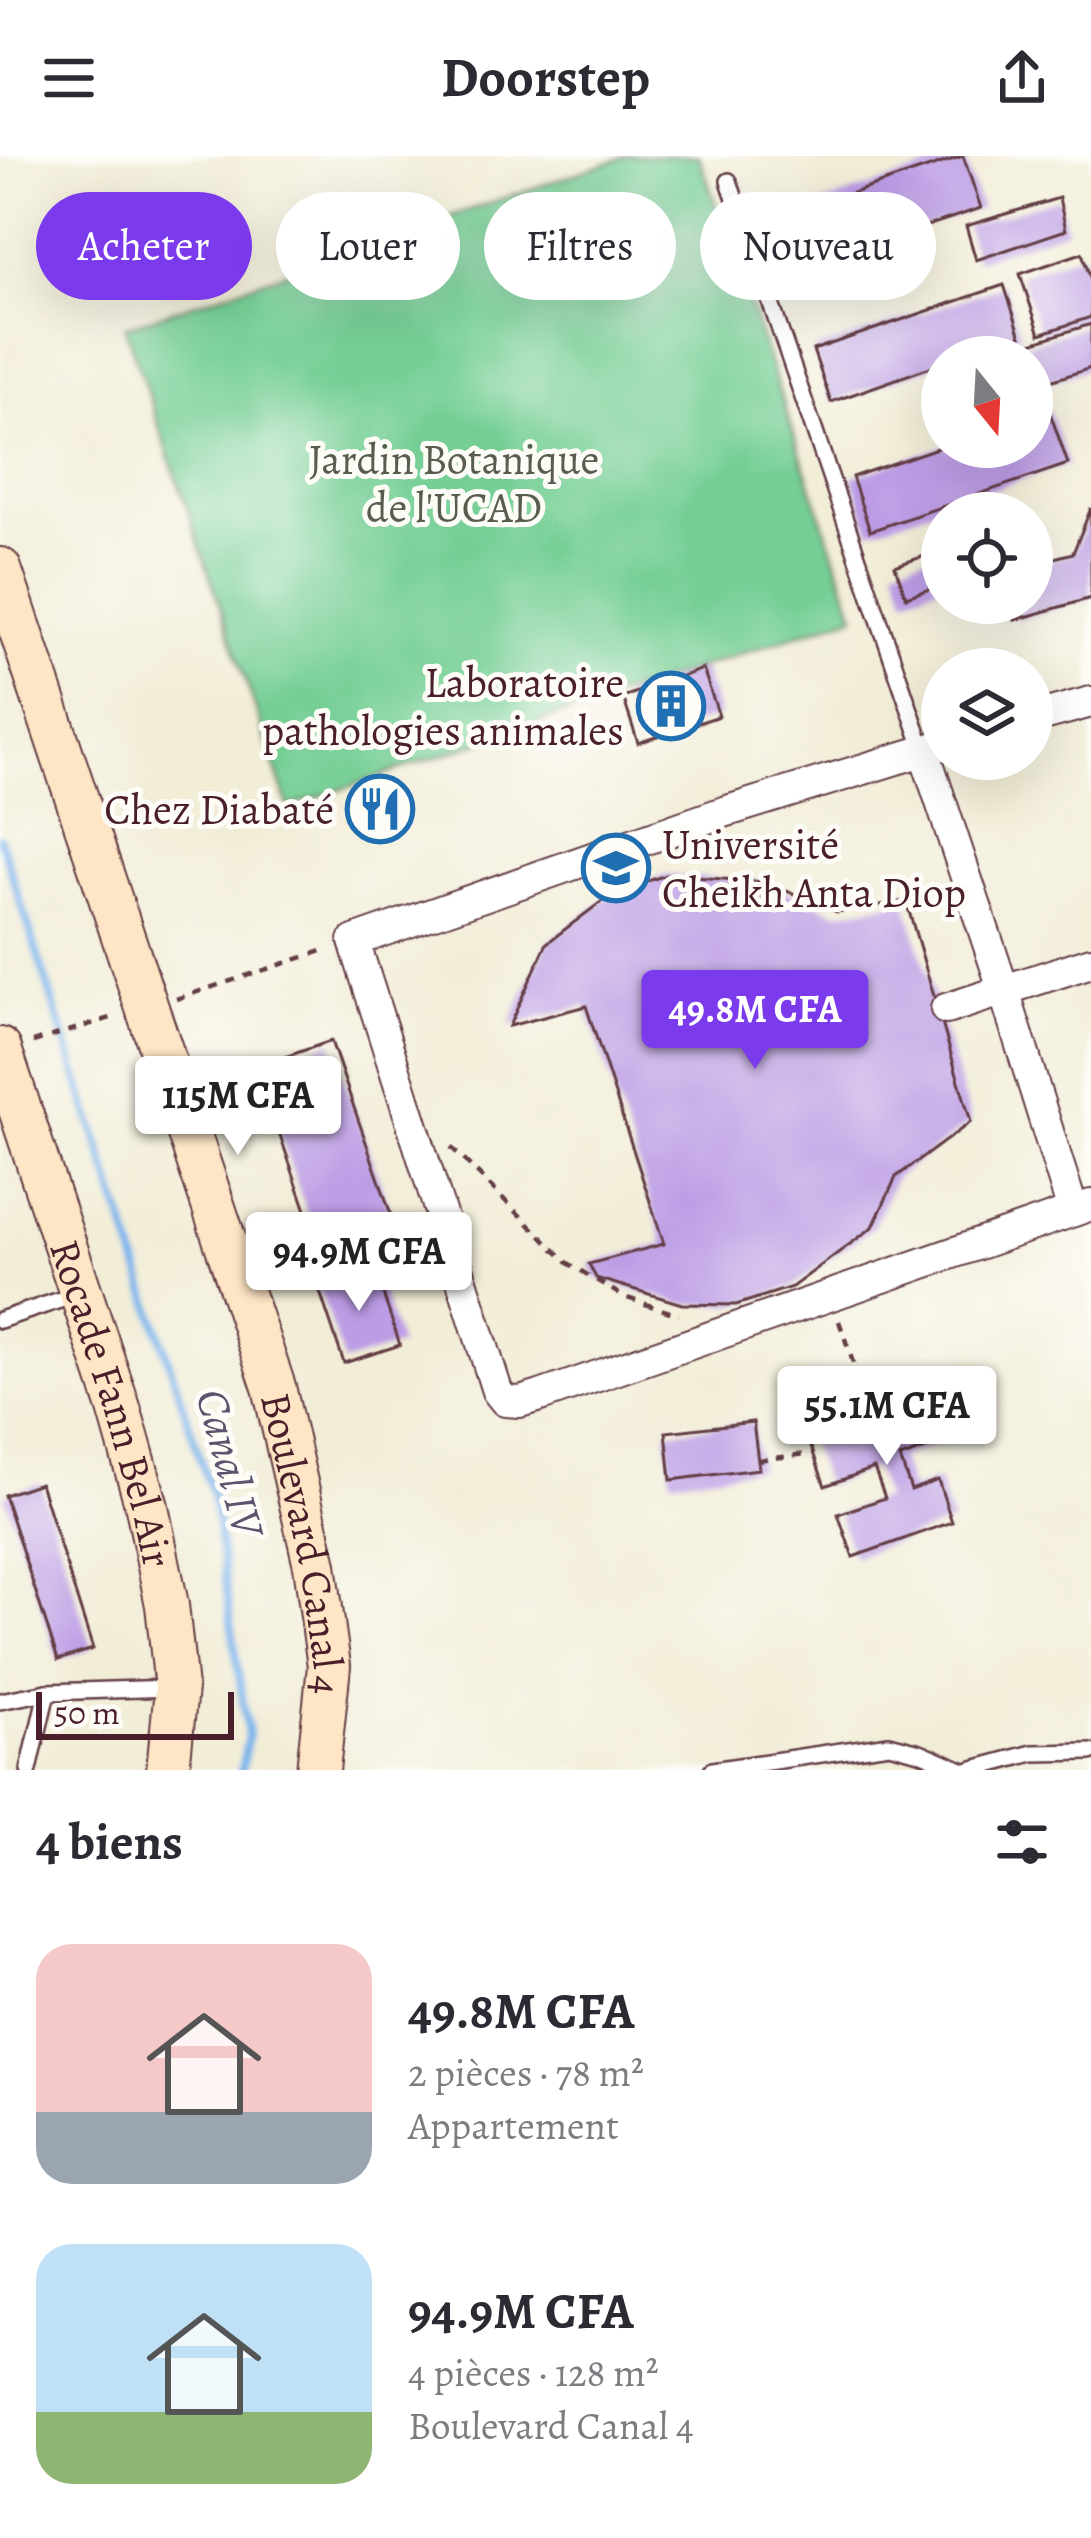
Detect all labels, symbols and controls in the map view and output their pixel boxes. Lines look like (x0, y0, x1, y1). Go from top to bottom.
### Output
text: Doorstep (441, 41, 650, 115)
icon: menu (36, 45, 102, 111)
icon: share (989, 45, 1055, 111)
chip: Acheter (36, 192, 252, 300)
chip: Louer (276, 192, 460, 300)
chip: Filtres (484, 192, 676, 300)
chip: Nouveau (700, 192, 936, 300)
north arrow (921, 336, 1053, 468)
map controls (921, 336, 1053, 780)
park label: Jardin Botanique de l'UCAD (309, 431, 599, 536)
button: locate (921, 492, 1053, 624)
button: layers (921, 648, 1053, 780)
place label: Laboratoire pathologies animales (262, 654, 624, 759)
building icon: Laboratoire pathologies animales (636, 671, 706, 741)
restaurant icon: Chez Diabaté (345, 774, 415, 844)
place label: Chez Diabaté (104, 781, 334, 838)
place label: Université Cheikh Anta Diop (662, 816, 966, 921)
school or university icon: Université Cheikh Anta Diop (581, 833, 651, 903)
pin: 49.8M CFA (618, 970, 892, 1072)
text: 49.8M CFA (668, 982, 842, 1035)
pin: 115M CFA (114, 1056, 362, 1158)
text: 115M CFA (162, 1068, 314, 1121)
pin: 94.9M CFA (222, 1212, 496, 1314)
text: 94.9M CFA (273, 1224, 445, 1277)
street label: Rocade Fann Bel Air (37, 1232, 187, 1572)
pin: 55.1M CFA (750, 1366, 1024, 1468)
text: 55.1M CFA (804, 1378, 970, 1431)
water label: Canal IV (181, 1382, 280, 1546)
street label: Boulevard Canal 4 (248, 1387, 358, 1698)
scale bar (36, 1686, 234, 1739)
text: 50 m (54, 1690, 120, 1735)
text: 4 biens (36, 1807, 183, 1877)
icon: filters (989, 1809, 1055, 1875)
text: 49.8M CFA (408, 1976, 634, 2046)
icon: home (132, 1992, 276, 2136)
text: 2 pièces · 78 m² (408, 2046, 644, 2099)
text: Appartement (408, 2099, 619, 2152)
text: 94.9M CFA (408, 2276, 634, 2346)
icon: home (132, 2292, 276, 2436)
text: 4 pièces · 128 m² (408, 2346, 659, 2399)
text: Boulevard Canal 4 (408, 2399, 694, 2452)

